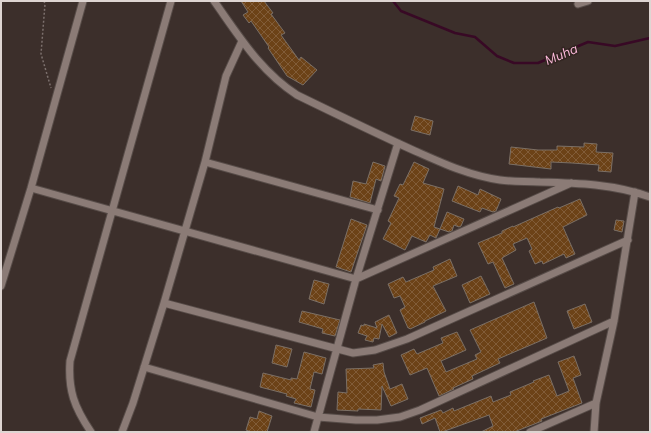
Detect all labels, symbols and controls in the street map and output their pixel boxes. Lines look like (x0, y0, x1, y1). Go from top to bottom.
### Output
water label: Muha (542, 40, 580, 68)

